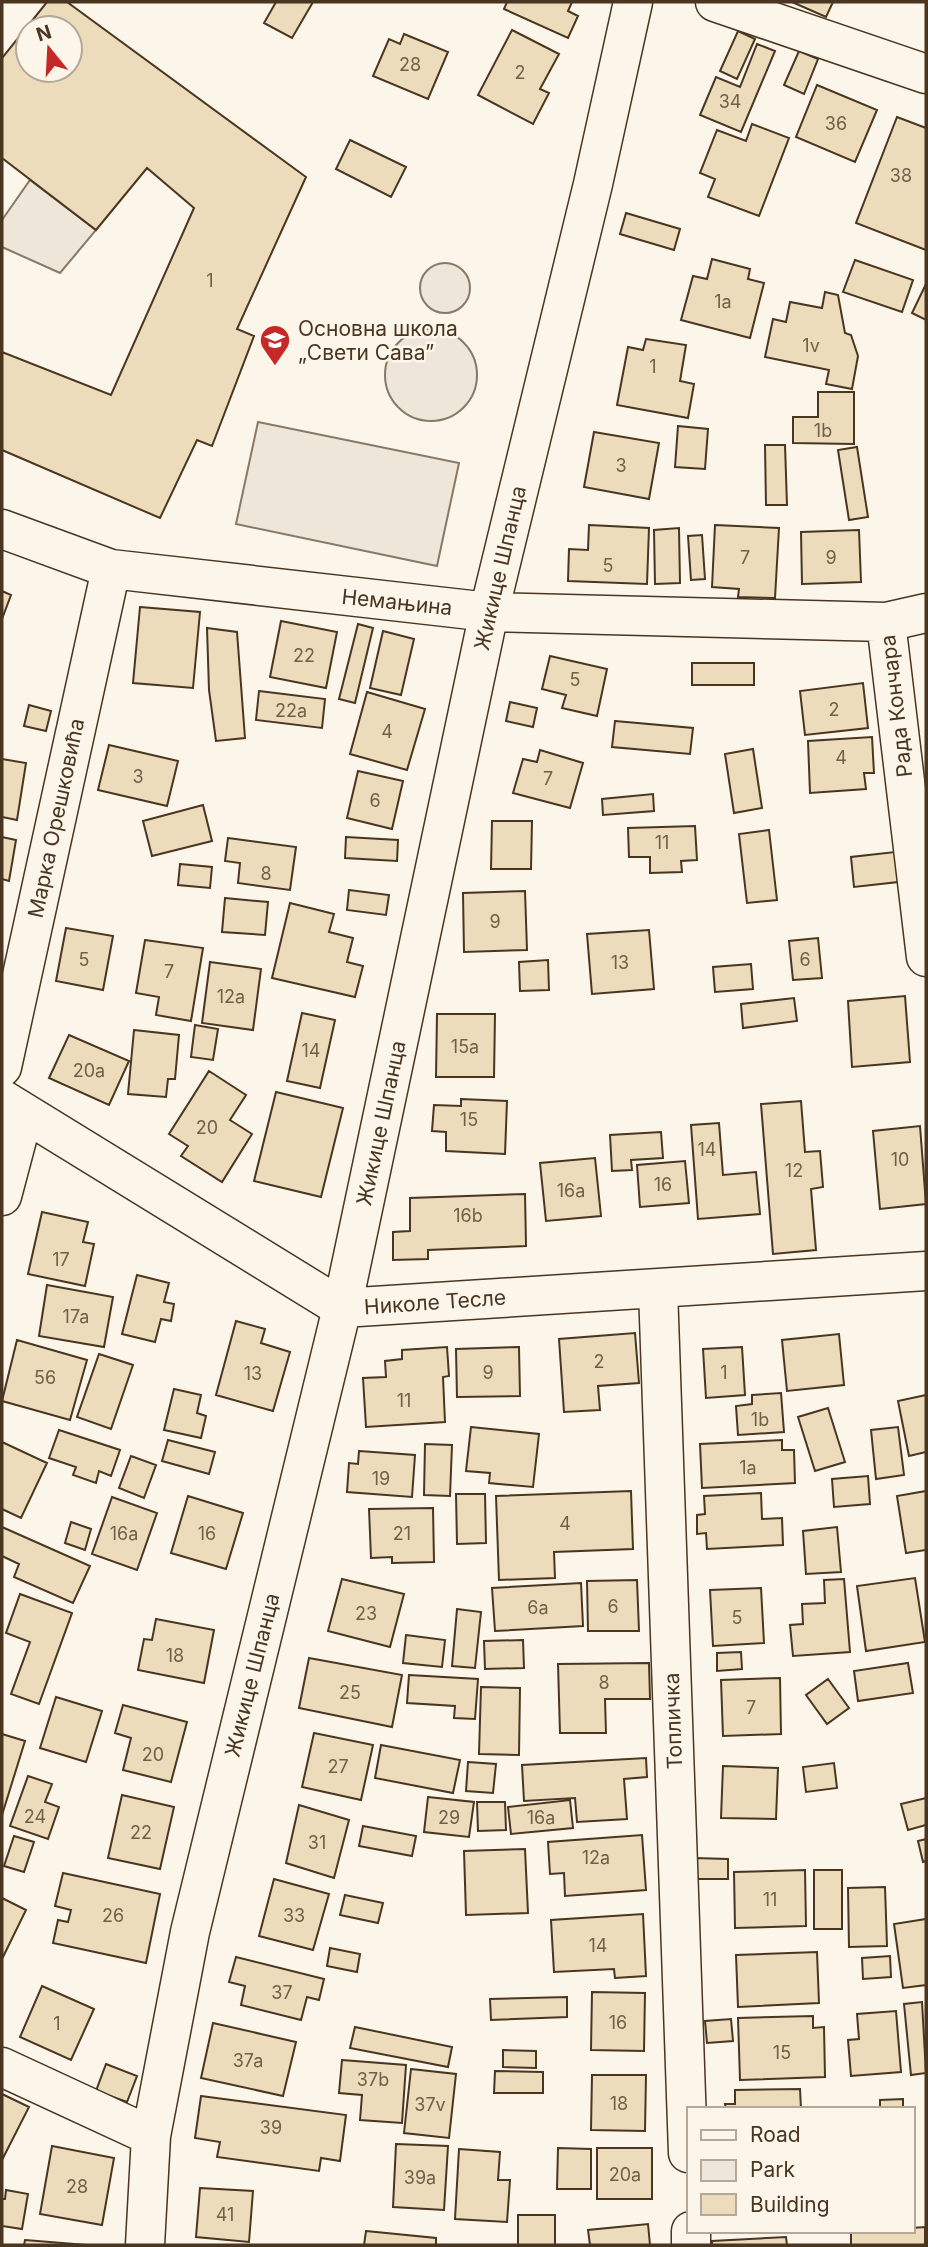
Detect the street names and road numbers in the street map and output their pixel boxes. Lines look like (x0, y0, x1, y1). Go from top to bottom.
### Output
street label: Жикице Шпанца (469, 483, 531, 653)
street label: Немањина (340, 584, 454, 620)
street label: Рада Кончара (875, 633, 917, 779)
street label: Марка Орешковића (23, 716, 89, 920)
street label: Жикице Шпанца (351, 1038, 411, 1208)
street label: Николе Тесле (363, 1285, 507, 1319)
street label: Жикице Шпанца (220, 1590, 284, 1760)
street label: Топличка (659, 1672, 687, 1770)

